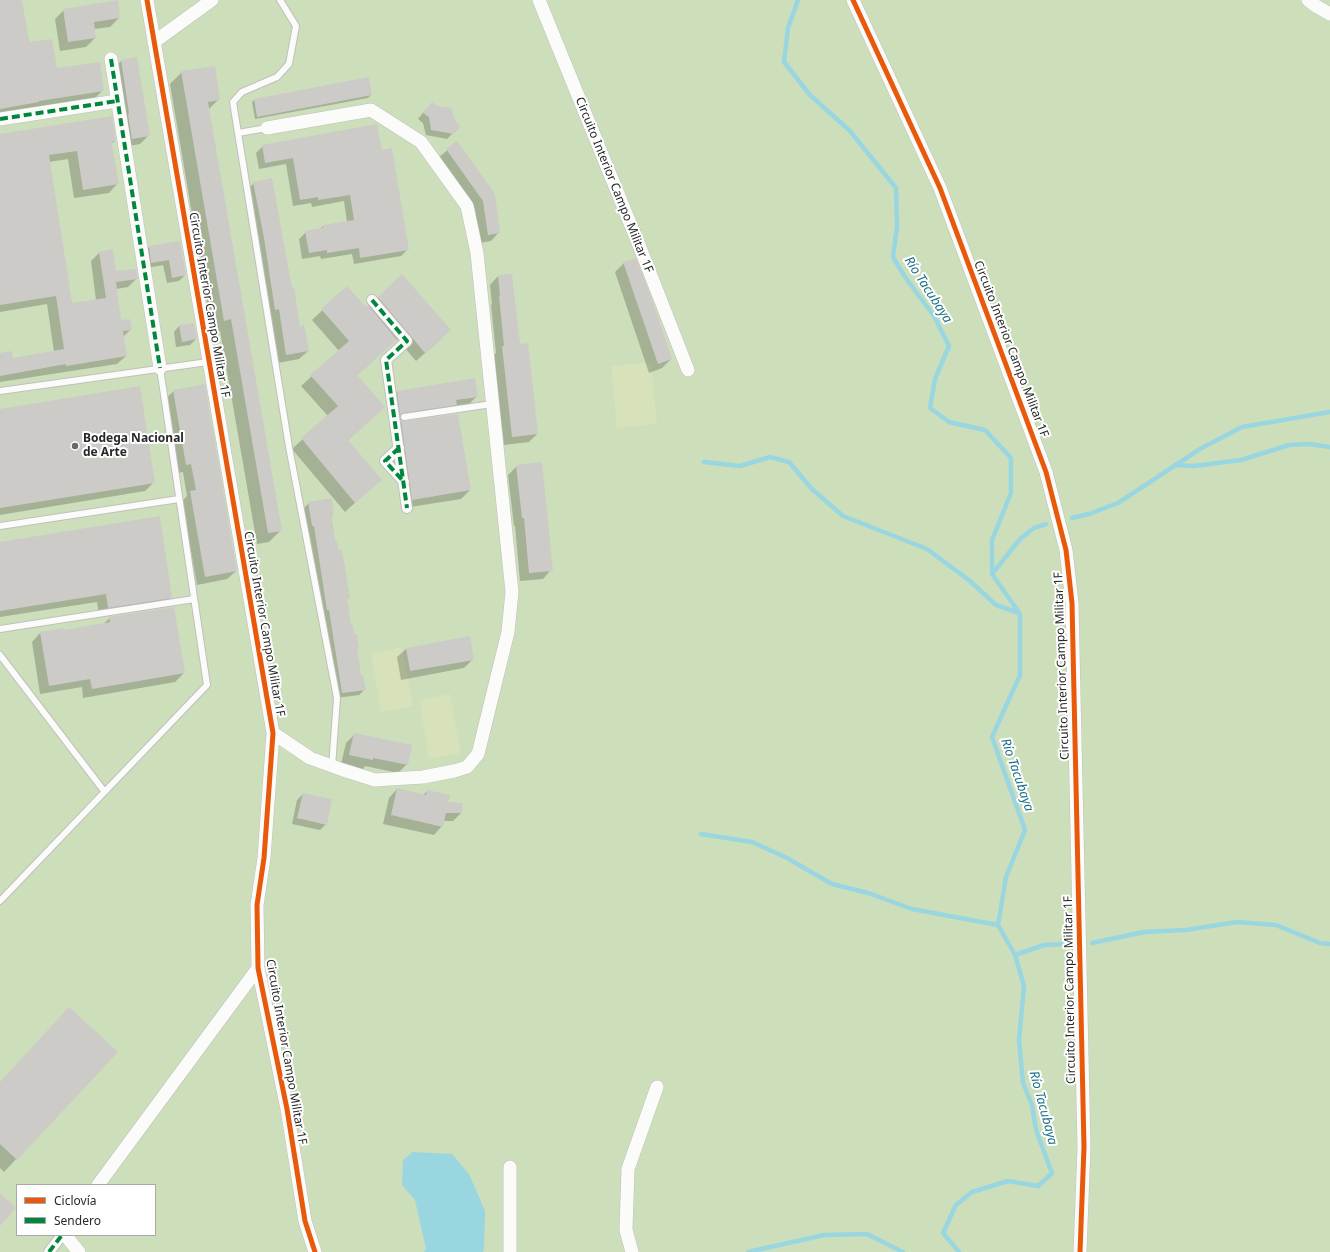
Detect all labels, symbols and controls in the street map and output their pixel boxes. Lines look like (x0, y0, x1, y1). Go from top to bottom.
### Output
street label: Circuito Interior Campo Militar 1F (572, 95, 656, 275)
street label: Circuito Interior Campo Militar 1F (186, 211, 232, 399)
water label: Río Tacubaya (901, 254, 955, 326)
street label: Circuito Interior Campo Militar 1F (971, 259, 1051, 439)
place label: Bodega Nacional de Arte (83, 432, 184, 460)
marker: Bodega Nacional de Arte (70, 441, 80, 451)
street label: Circuito Interior Campo Militar 1F (241, 530, 287, 718)
street label: Circuito Interior Campo Militar 1F (1052, 572, 1072, 760)
water label: Río Tacubaya (997, 736, 1037, 814)
street label: Circuito Interior Campo Militar 1F (1061, 896, 1079, 1084)
street label: Circuito Interior Campo Militar 1F (263, 958, 309, 1146)
water label: Río Tacubaya (1026, 1069, 1060, 1147)
legend (16, 1184, 156, 1236)
text: Ciclovía (54, 1192, 96, 1209)
text: Sendero (54, 1212, 101, 1229)

